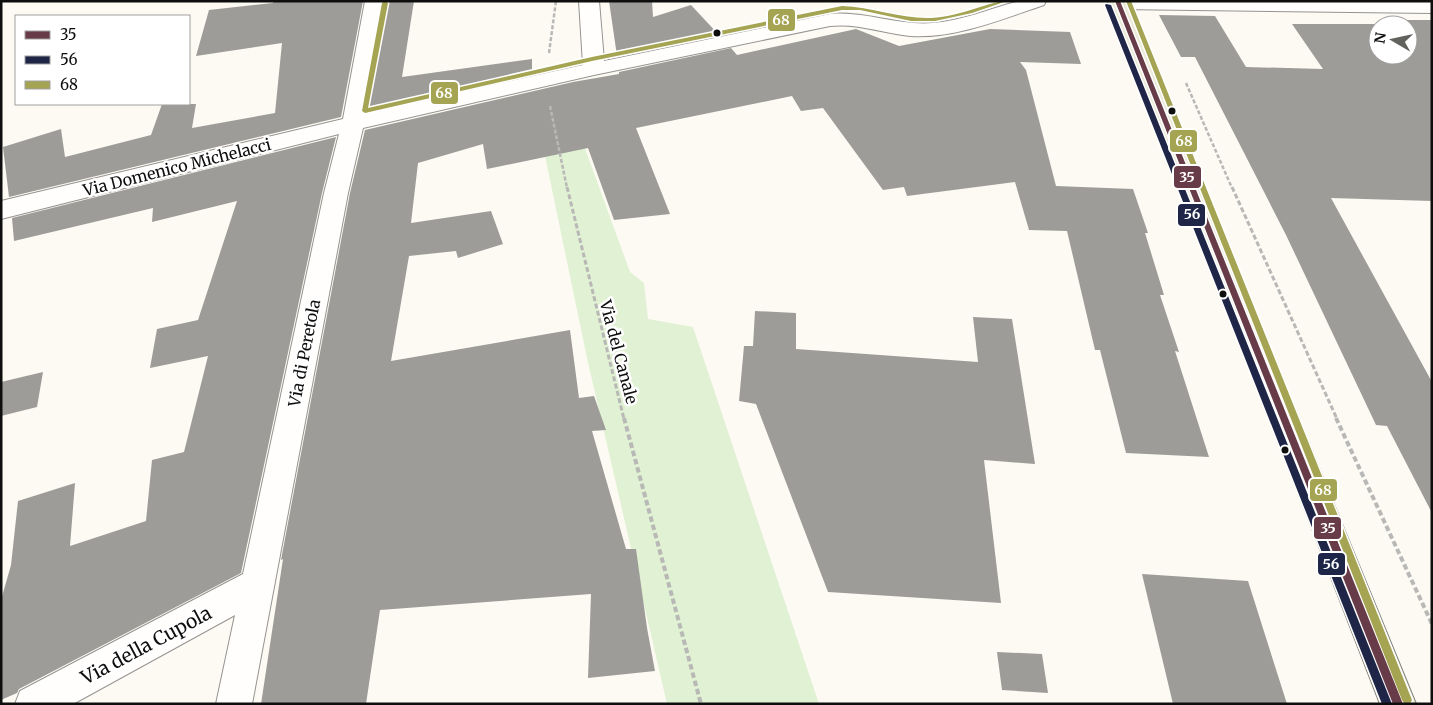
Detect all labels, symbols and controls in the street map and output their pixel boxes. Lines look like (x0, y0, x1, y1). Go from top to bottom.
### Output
line badge: 68 (767, 8, 796, 32)
text: 68 (772, 11, 790, 29)
legend (15, 15, 190, 105)
north arrow (1368, 15, 1418, 65)
text: 35 (60, 25, 77, 44)
unlabelled marker (712, 28, 722, 38)
text: N (1370, 31, 1390, 45)
text: 56 (60, 50, 78, 69)
text: 68 (60, 75, 78, 94)
line badge: 68 (430, 81, 459, 105)
text: 68 (435, 84, 453, 102)
unlabelled marker (1167, 106, 1177, 116)
line badge: 68 (1169, 129, 1198, 153)
text: 68 (1175, 132, 1193, 150)
street label: Via Domenico Michelacci (80, 134, 273, 200)
line badge: 35 (1173, 165, 1202, 189)
text: 35 (1179, 168, 1195, 186)
line badge: 56 (1177, 203, 1206, 227)
text: 56 (1184, 205, 1201, 223)
unlabelled marker (1218, 289, 1228, 299)
street label: Via di Peretola (284, 297, 324, 409)
street label: Via del Canale (595, 297, 642, 406)
unlabelled marker (1280, 445, 1290, 455)
line badge: 68 (1309, 478, 1338, 502)
text: 68 (1314, 481, 1332, 499)
line badge: 35 (1313, 516, 1342, 540)
text: 35 (1320, 519, 1336, 537)
line badge: 56 (1317, 552, 1346, 576)
text: 56 (1323, 555, 1340, 573)
street label: Via della Cupola (76, 601, 215, 690)

